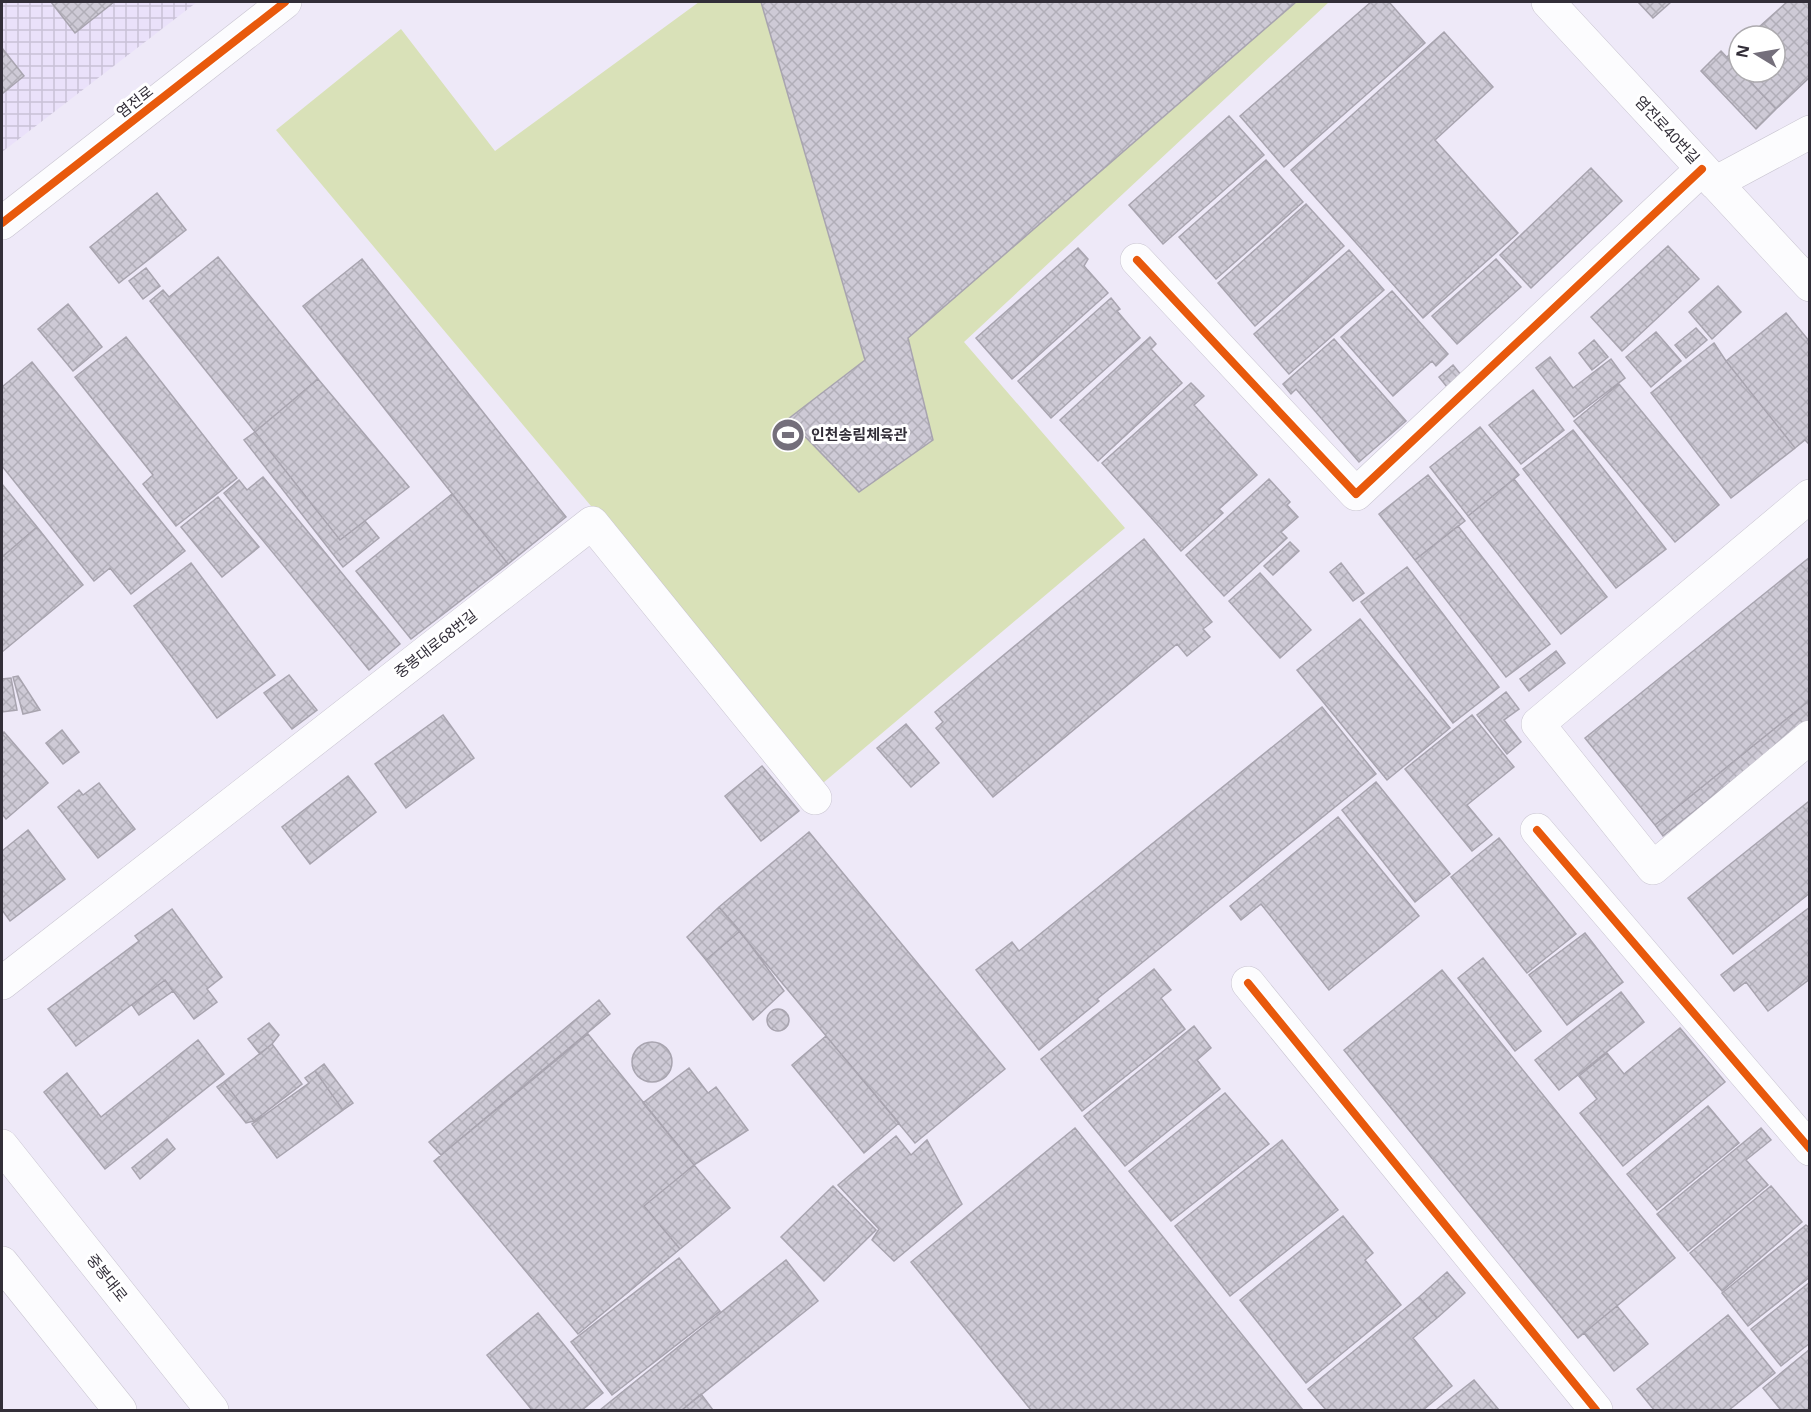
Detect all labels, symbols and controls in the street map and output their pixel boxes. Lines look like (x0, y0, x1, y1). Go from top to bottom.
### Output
north arrow (1727, 24, 1787, 84)
text: N (1730, 43, 1754, 60)
street label: 염전로 (112, 81, 157, 122)
street label: 염전로40번길 (1631, 91, 1704, 168)
sports icon: 인천송림체육관 (770, 417, 806, 453)
place label: 인천송림체육관 (811, 424, 908, 444)
street label: 중봉대로68번길 (390, 605, 481, 682)
street label: 중봉대로 (83, 1249, 133, 1305)

